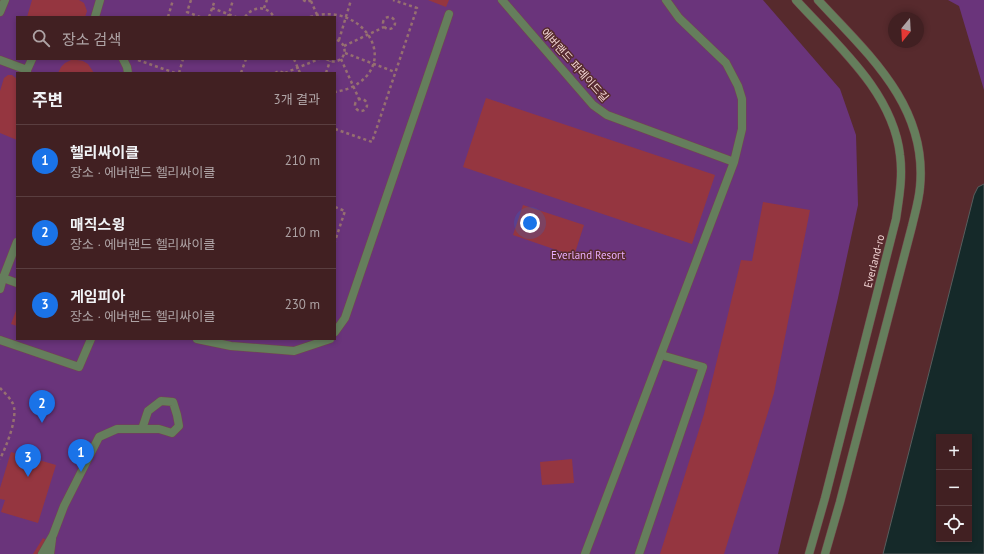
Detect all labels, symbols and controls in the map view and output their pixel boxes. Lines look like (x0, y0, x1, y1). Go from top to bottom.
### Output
north arrow (888, 12, 924, 48)
search box (16, 16, 336, 60)
street label: 에버랜드 퍼레이드길 (538, 25, 612, 105)
icon: search (30, 27, 52, 49)
text: 장소 검색 (62, 30, 121, 49)
text: 주변 (32, 89, 63, 111)
text: 3개 결과 (274, 91, 320, 108)
text: 헬리싸이클 (70, 143, 139, 162)
text: 1 (41, 152, 49, 169)
text: 210 m (285, 152, 320, 169)
text: 장소 · 에버랜드 헬리싸이클 (70, 164, 215, 181)
your location (520, 213, 540, 233)
text: 매직스윙 (70, 215, 125, 234)
text: 2 (41, 224, 49, 241)
text: 210 m (285, 224, 320, 241)
street label: Everland-ro (861, 233, 887, 289)
text: 장소 · 에버랜드 헬리싸이클 (70, 236, 215, 253)
park label: Everland Resort (551, 248, 625, 262)
text: 게임피아 (70, 287, 125, 306)
text: 3 (41, 296, 49, 313)
text: 230 m (285, 296, 320, 313)
text: 장소 · 에버랜드 헬리싸이클 (70, 308, 215, 325)
pin: 2 (29, 390, 55, 423)
map controls (936, 434, 972, 542)
button: + (936, 434, 972, 470)
pin: 1 (68, 439, 94, 472)
pin: 3 (15, 444, 41, 477)
button: − (936, 470, 972, 506)
button: locate (936, 506, 972, 542)

